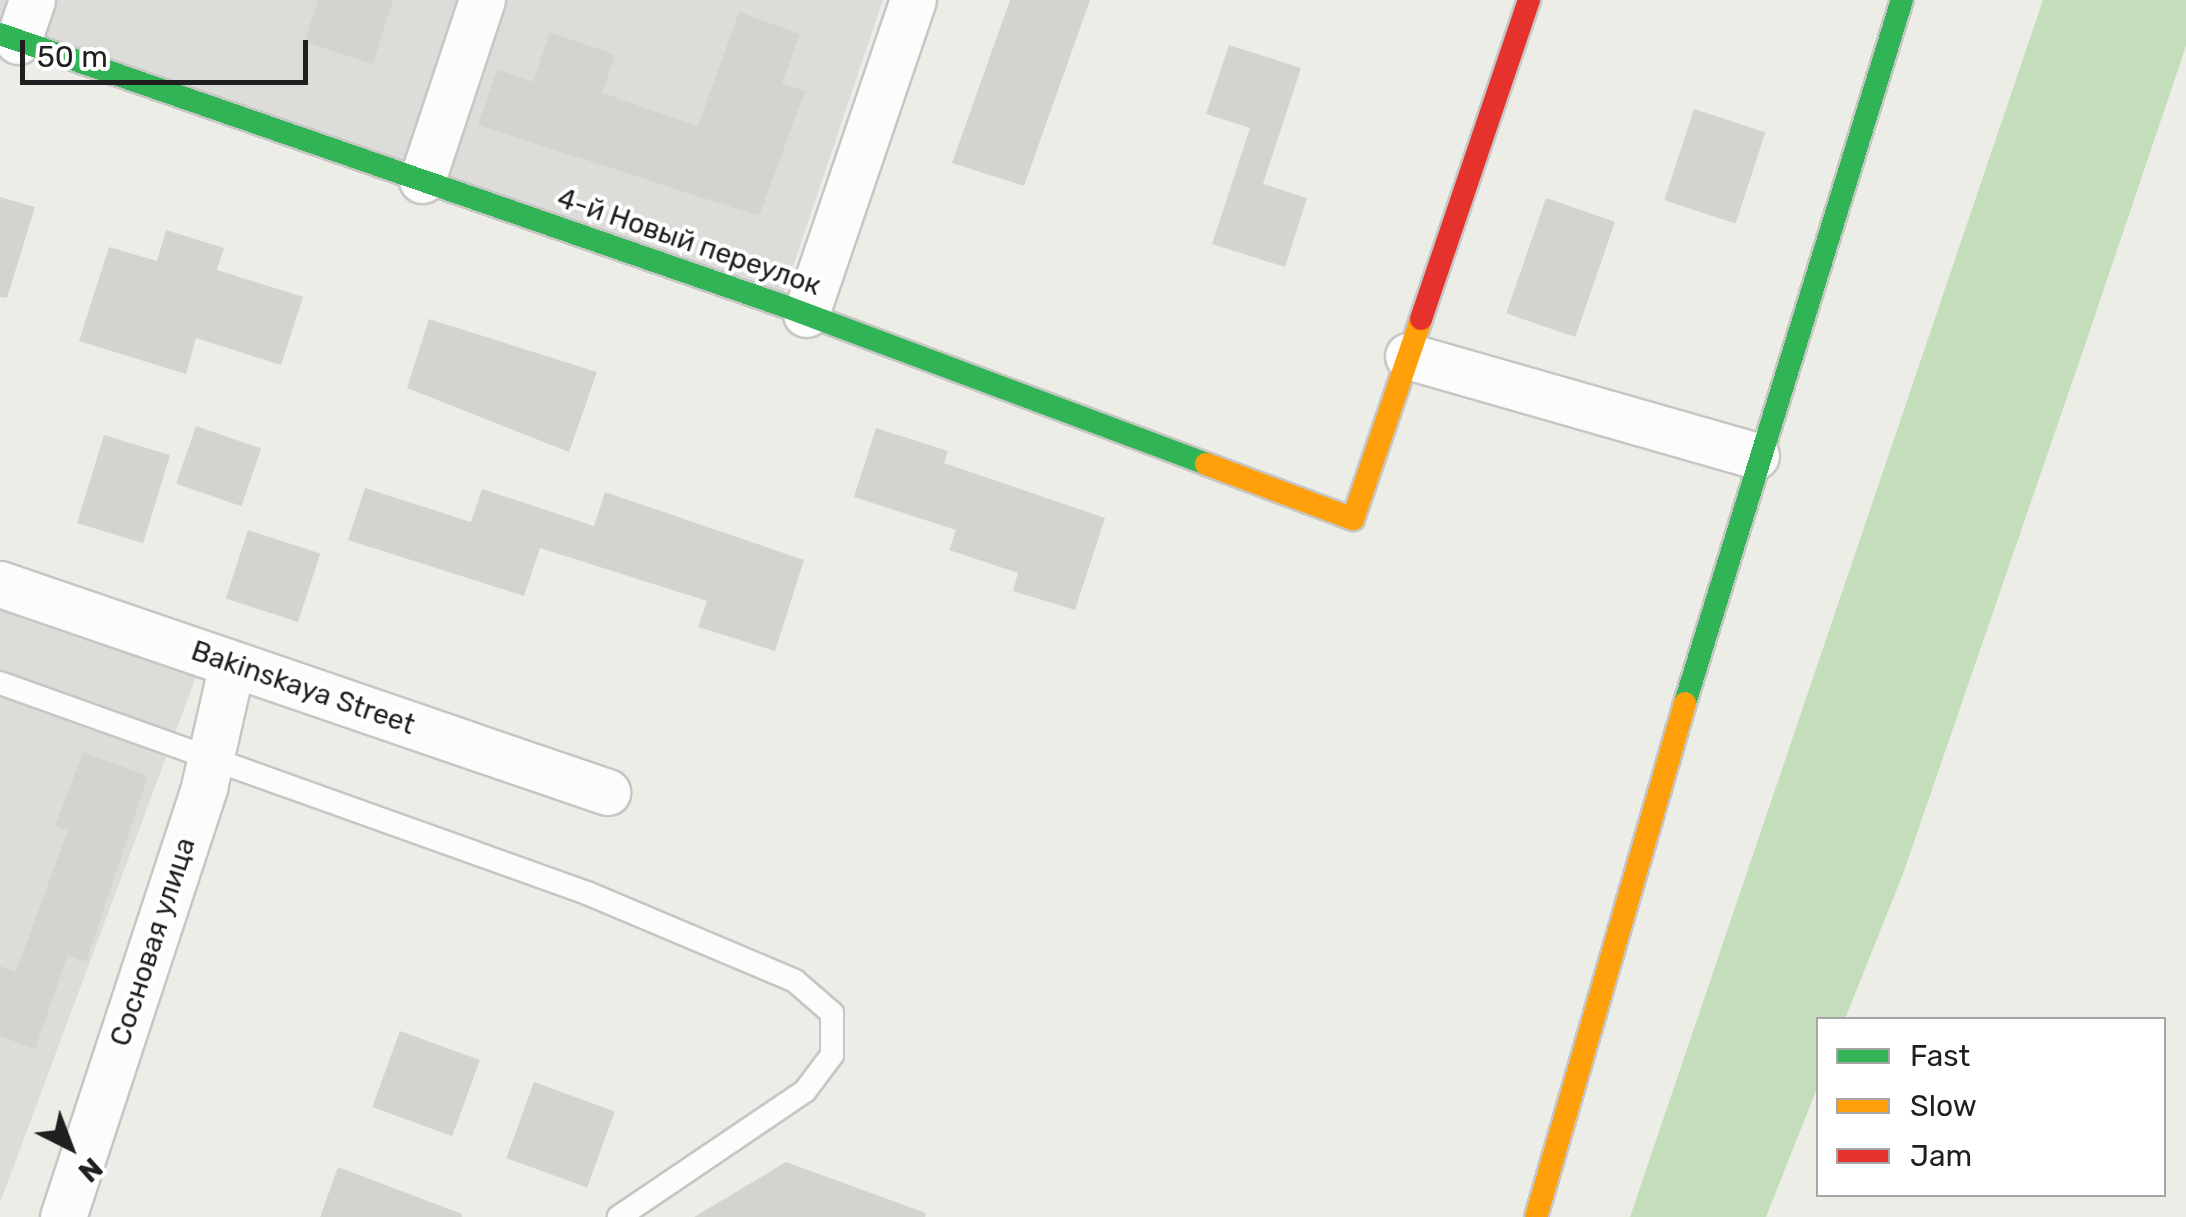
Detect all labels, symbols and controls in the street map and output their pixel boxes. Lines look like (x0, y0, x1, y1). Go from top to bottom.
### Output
scale bar (25, 20, 312, 82)
text: 50 m (37, 39, 108, 75)
street label: 4-й Новый переулок (553, 181, 825, 303)
street label: Bakinskaya Street (187, 634, 419, 742)
street label: Сосновая улица (103, 834, 203, 1050)
legend (1816, 1017, 2166, 1197)
text: Fast (1910, 1038, 1970, 1074)
text: Slow (1910, 1088, 1977, 1124)
north arrow (20, 1097, 120, 1197)
text: Jam (1910, 1138, 1972, 1174)
text: N (72, 1151, 109, 1189)

